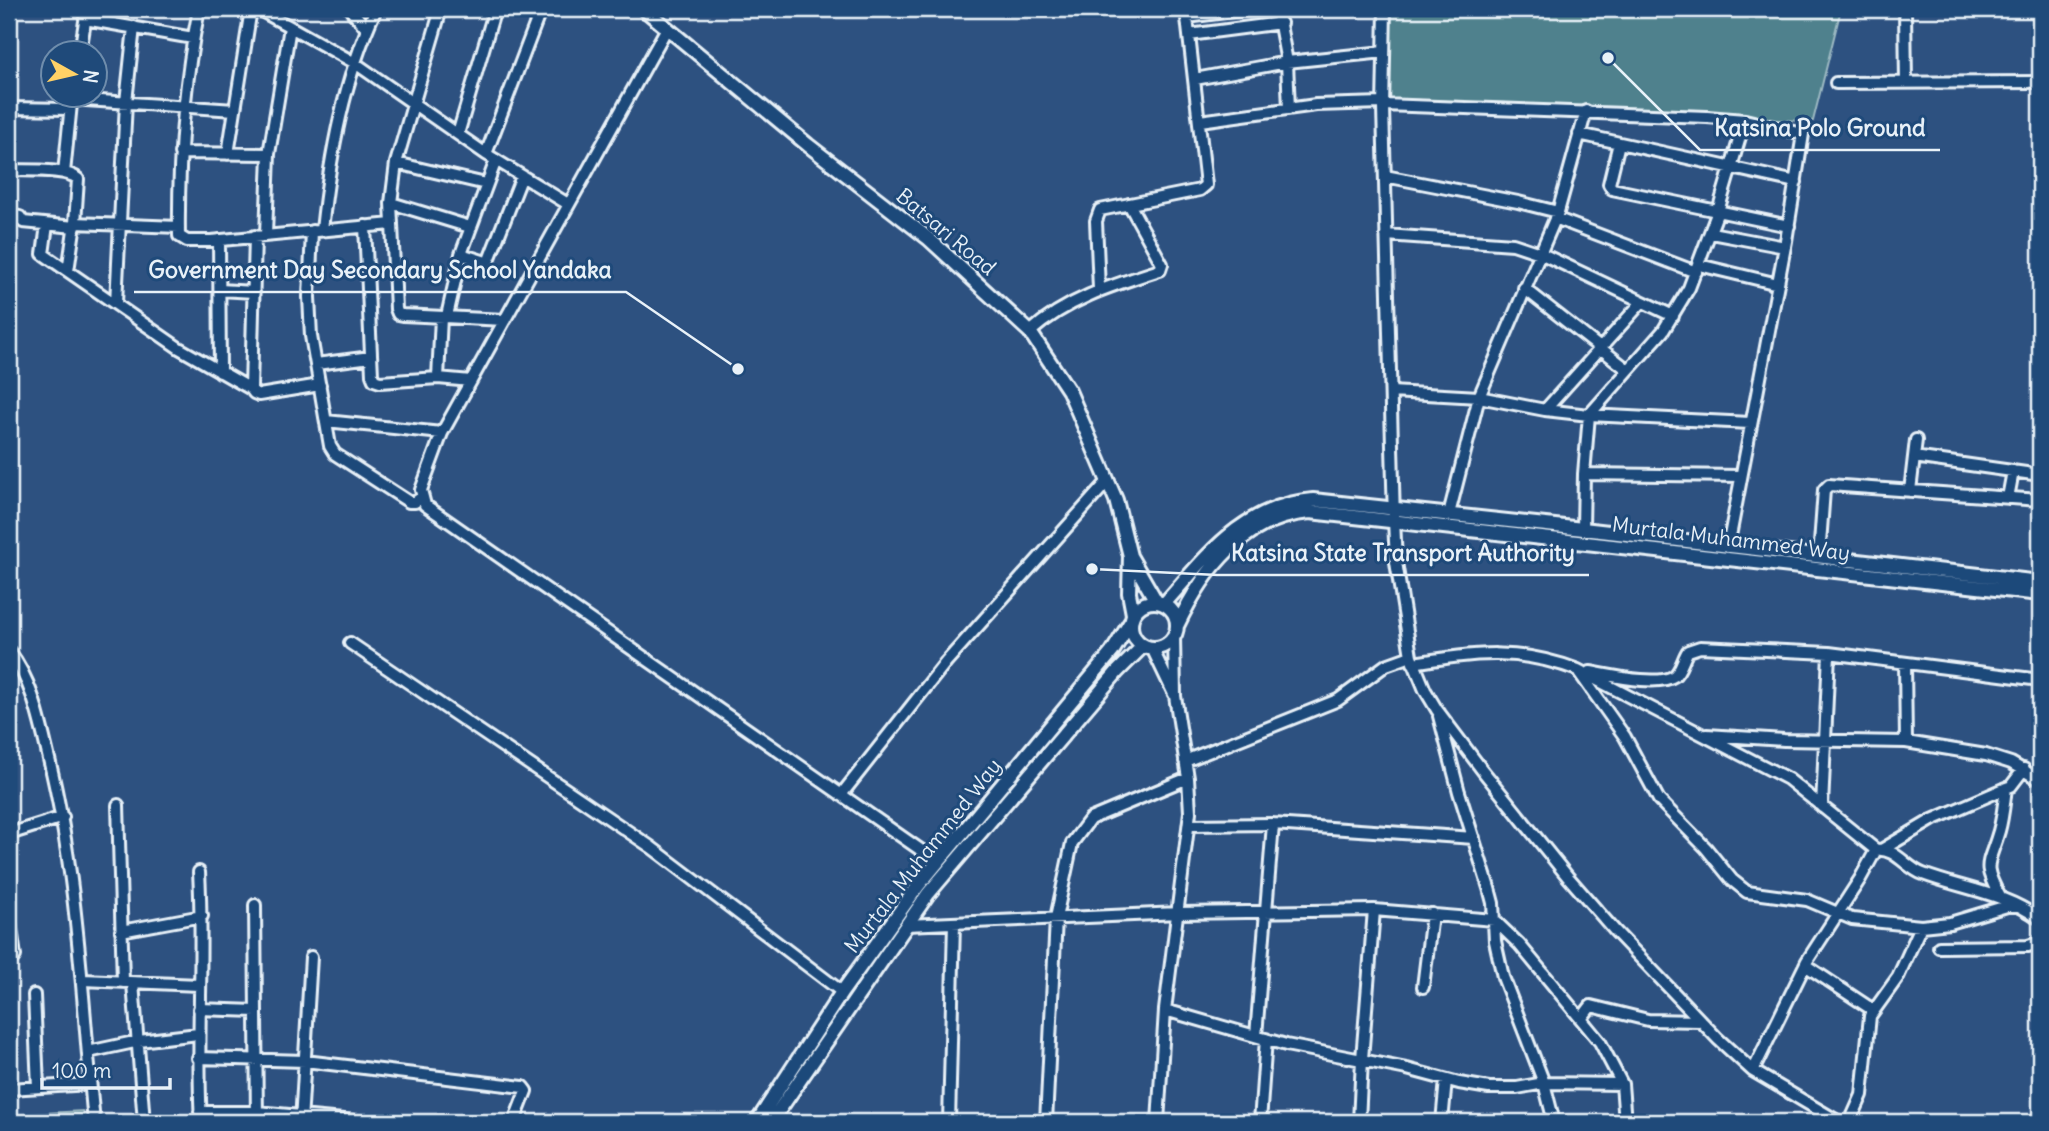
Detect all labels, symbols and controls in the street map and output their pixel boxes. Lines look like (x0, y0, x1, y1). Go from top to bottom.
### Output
north arrow (38, 38, 108, 108)
text: N (78, 68, 104, 85)
callout: Katsina Polo Ground (1700, 106, 1940, 150)
text: Katsina Polo Ground (1714, 113, 1926, 142)
street label: Batsari Road (891, 182, 1002, 281)
callout: Government Day Secondary School Yandaka (134, 248, 626, 292)
text: Government Day Secondary School Yandaka (148, 255, 612, 284)
street label: Murtala Muhammed Way (1611, 511, 1852, 566)
callout: Katsina State Transport Authority (1217, 531, 1589, 575)
text: Katsina State Transport Authority (1231, 538, 1575, 567)
street label: Murtala Muhammed Way (838, 753, 1007, 958)
scale bar (42, 1047, 170, 1091)
text: 100 m (52, 1057, 111, 1084)

